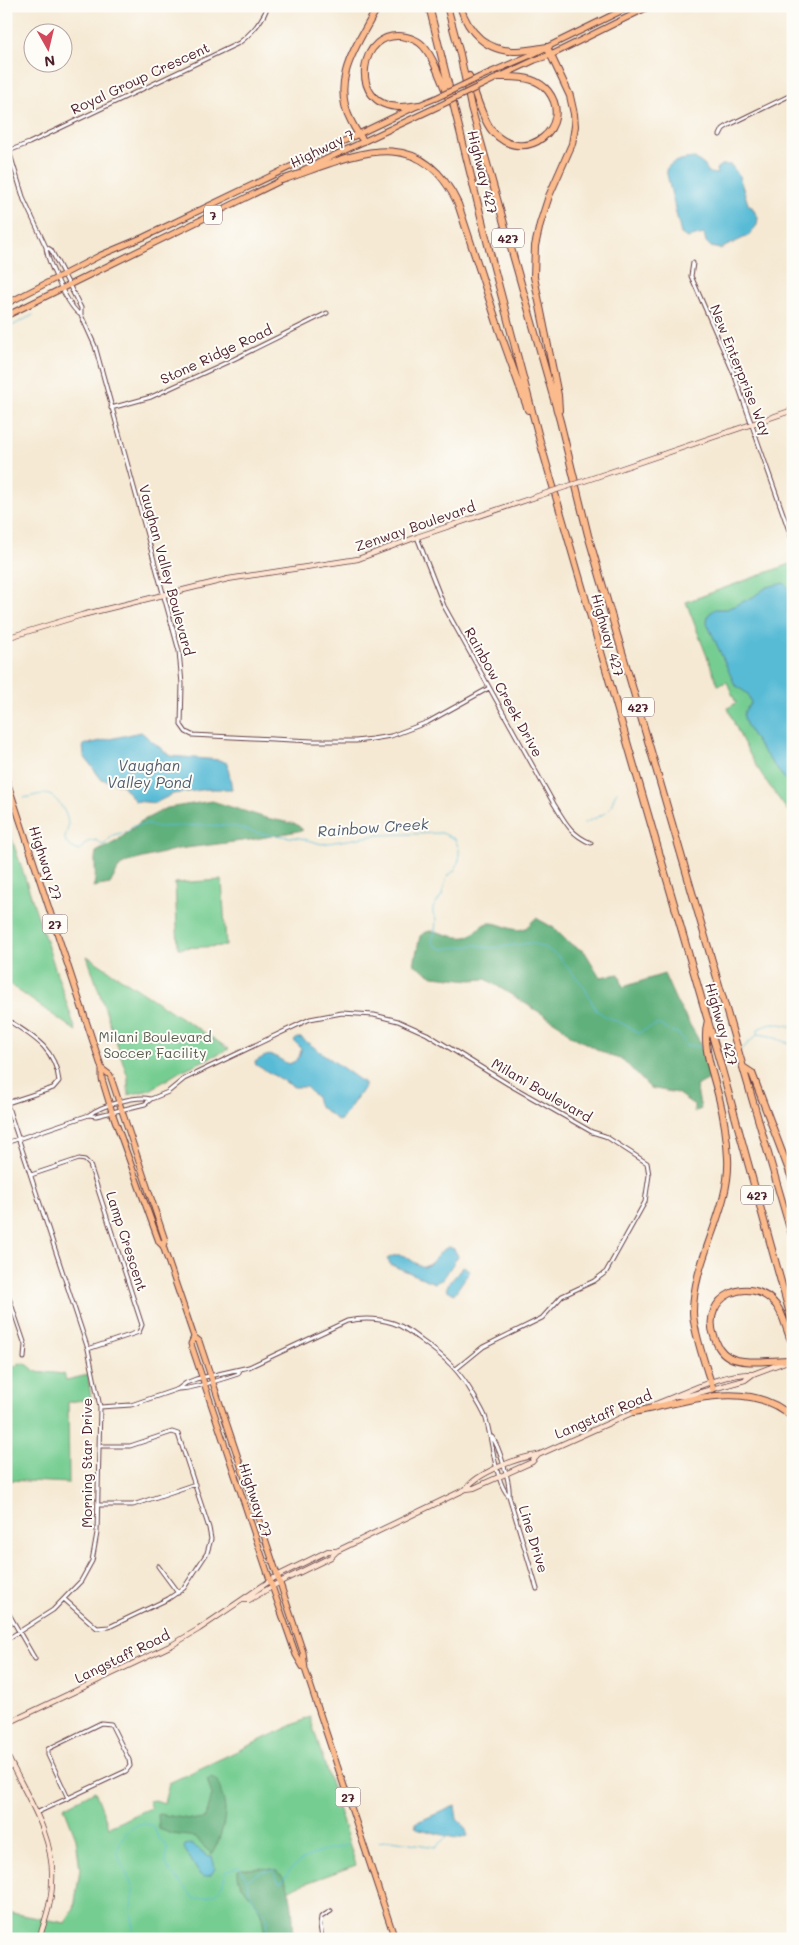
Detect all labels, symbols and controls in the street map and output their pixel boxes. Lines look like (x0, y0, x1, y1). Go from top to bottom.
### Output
north arrow (22, 22, 72, 72)
street label: Royal Group Crescent (68, 37, 212, 119)
text: N (43, 51, 56, 72)
street label: Highway 7 (287, 124, 358, 172)
street label: Highway 427 (463, 128, 503, 216)
road number: 7 (204, 206, 222, 224)
road number: 427 (492, 228, 524, 248)
street label: New Enterprise Way (706, 301, 776, 439)
street label: Stone Ridge Road (157, 320, 275, 388)
street label: Vaughan Valley Boulevard (135, 482, 199, 658)
street label: Zenway Boulevard (352, 496, 478, 556)
street label: Highway 427 (587, 591, 629, 679)
street label: Rainbow Creek Drive (460, 624, 548, 760)
road number: 427 (622, 698, 654, 716)
water label: Vaughan Valley Pond (107, 755, 193, 792)
water label: Rainbow Creek (317, 813, 430, 841)
street label: Highway 27 (25, 823, 67, 903)
road number: 27 (42, 914, 68, 934)
street label: Highway 427 (701, 980, 743, 1068)
park label: Milani Boulevard Soccer Facility (98, 1027, 212, 1062)
street label: Milani Boulevard (488, 1054, 596, 1127)
road number: 427 (741, 1186, 773, 1204)
street label: Lamp Crescent (102, 1189, 152, 1293)
street label: Langstaff Road (551, 1385, 655, 1443)
street label: Morning Star Drive (77, 1398, 96, 1528)
street label: Highway 27 (235, 1460, 277, 1540)
street label: Line Drive (515, 1503, 553, 1575)
street label: Langstaff Road (71, 1625, 173, 1687)
road number: 27 (336, 1788, 360, 1806)

